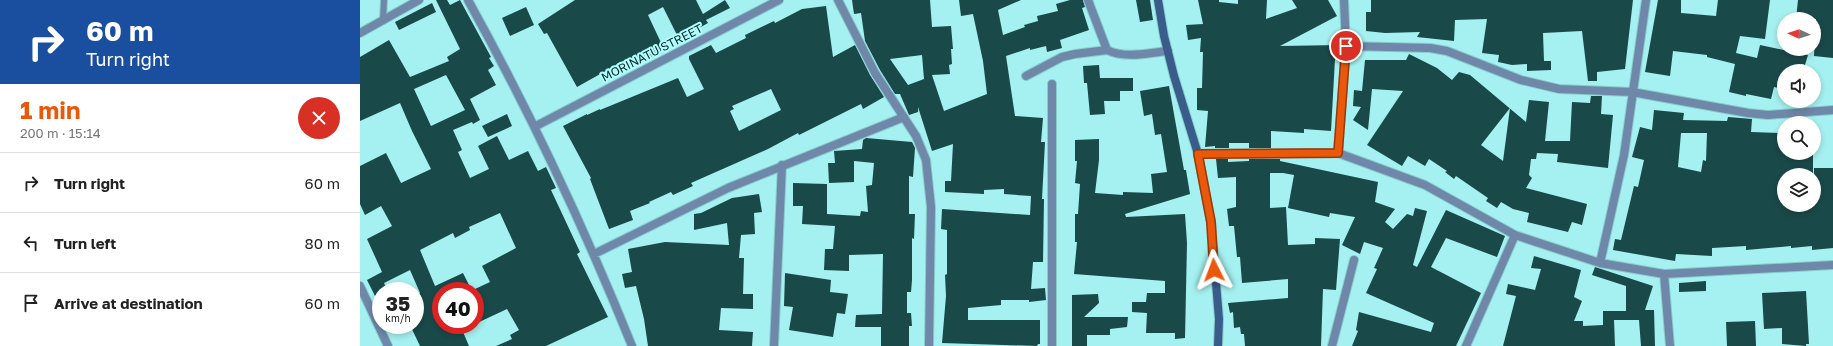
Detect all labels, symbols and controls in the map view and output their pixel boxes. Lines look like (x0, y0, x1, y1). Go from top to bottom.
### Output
north arrow (1777, 12, 1821, 56)
map controls (1777, 12, 1821, 212)
text: 60 m (86, 14, 153, 47)
icon: right (20, 16, 72, 68)
street label: MORINATU STREET (599, 20, 706, 85)
pin (1329, 29, 1363, 63)
icon: arrive (1335, 35, 1357, 57)
text: Turn right (86, 48, 170, 70)
button: sound (1777, 64, 1821, 108)
text: 1 min (20, 95, 80, 124)
button: close (298, 97, 340, 139)
button: search (1777, 116, 1821, 160)
text: 200 m · 15:14 (20, 125, 101, 141)
button: layers (1777, 168, 1821, 212)
icon: right (20, 172, 42, 194)
text: Turn right (54, 174, 125, 192)
text: 60 m (305, 174, 340, 192)
icon: left (20, 232, 42, 254)
text: Turn left (54, 234, 116, 252)
text: 80 m (305, 234, 340, 252)
position arrow (1193, 249, 1235, 291)
speed limit sign: 40 (432, 282, 484, 334)
text: 35 (386, 291, 410, 315)
icon: arrive (20, 292, 42, 314)
text: Arrive at destination (54, 294, 203, 312)
text: 60 m (305, 294, 340, 312)
text: km/h (385, 312, 411, 324)

